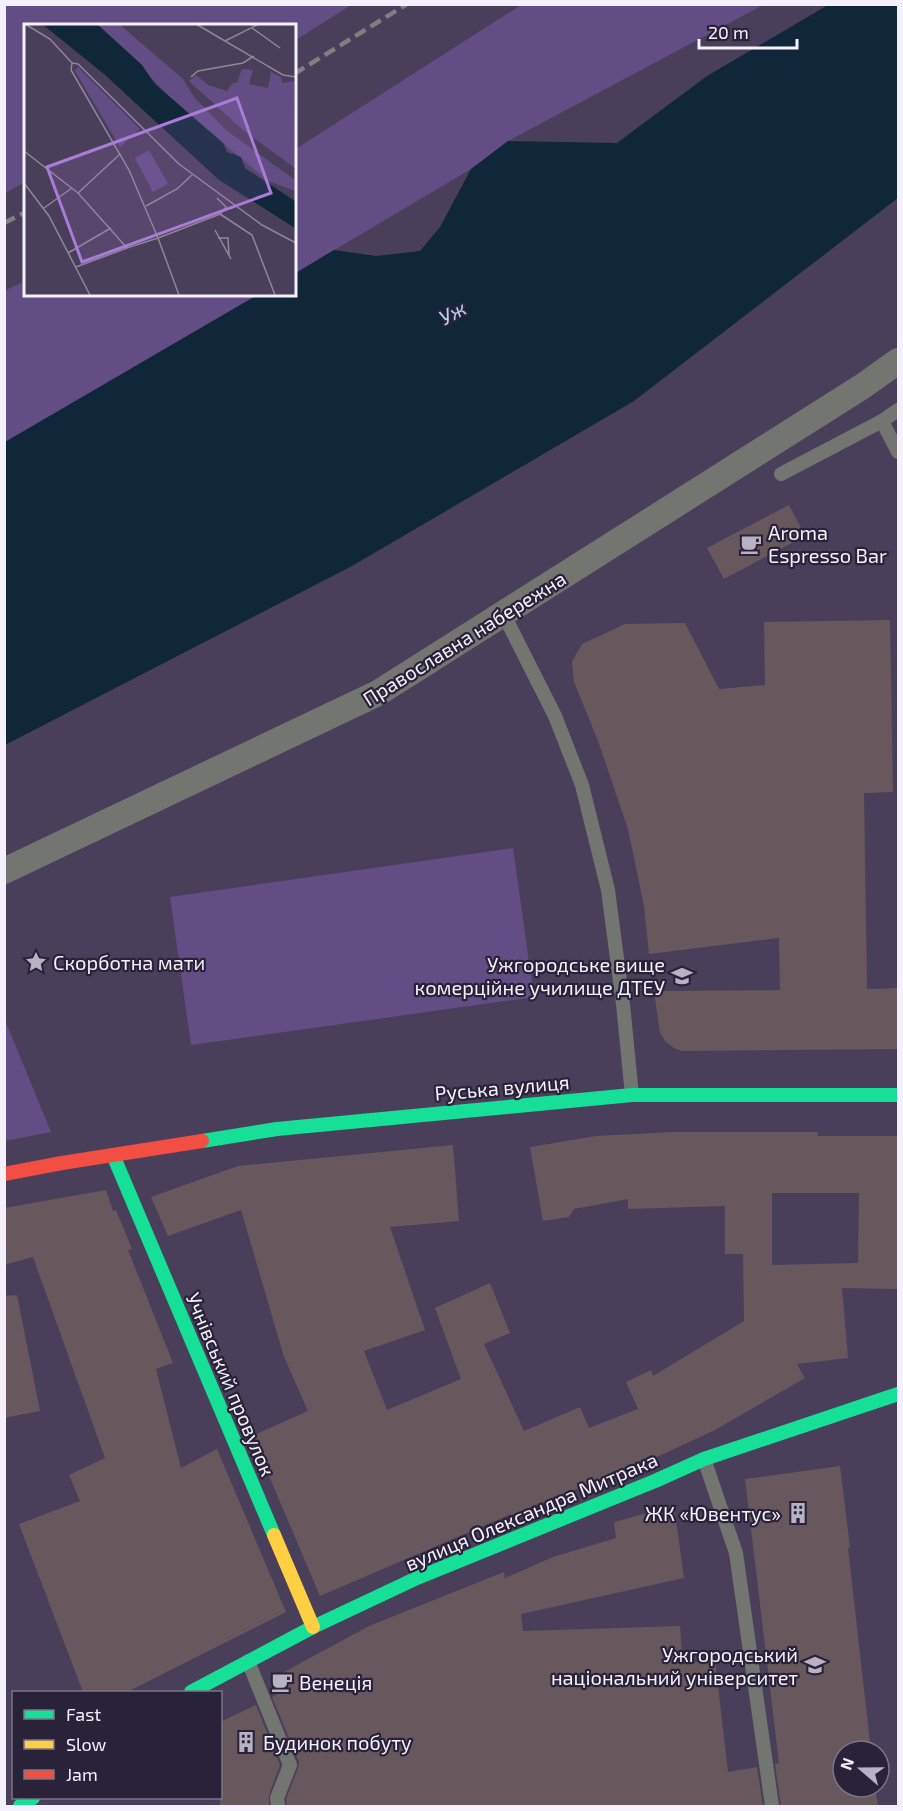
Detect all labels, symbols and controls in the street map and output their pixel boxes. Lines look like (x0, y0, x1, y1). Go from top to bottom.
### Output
scale bar (699, 12, 796, 50)
text: 20 m (708, 21, 749, 43)
inset map (24, 24, 296, 296)
water label: Уж (434, 294, 470, 329)
place label: Aroma Espresso Bar (768, 520, 887, 567)
cafe icon: Aroma Espresso Bar (739, 532, 763, 556)
street label: Православна набережна (358, 566, 570, 710)
place icon: Скорботна мати (24, 950, 48, 974)
place label: Скорботна мати (53, 950, 205, 974)
place label: Ужгородське вище комерційне училище ДТЕУ (415, 952, 666, 1000)
school or university icon: Ужгородське вище комерційне училище ДТЕУ (670, 964, 694, 988)
street label: Руська вулиця (434, 1069, 571, 1106)
street label: Учнівський провулок (181, 1289, 281, 1480)
street label: вулиця Олександра Митрака (401, 1447, 661, 1576)
place label: ЖК «Ювентус» (645, 1501, 781, 1526)
building icon: ЖК «Ювентус» (786, 1501, 810, 1525)
place label: Ужгородський національний університет (551, 1642, 798, 1690)
school or university icon: Ужгородський національний університет (803, 1653, 827, 1677)
cafe icon: Венеція (270, 1670, 294, 1694)
place label: Венеція (299, 1670, 372, 1694)
legend (12, 1691, 222, 1799)
text: Fast (66, 1703, 101, 1725)
building icon: Будинок побуту (234, 1730, 258, 1754)
place label: Будинок побуту (263, 1730, 412, 1755)
text: Slow (66, 1733, 107, 1755)
north arrow (831, 1739, 891, 1799)
text: N (836, 1755, 857, 1772)
text: Jam (66, 1763, 98, 1785)

